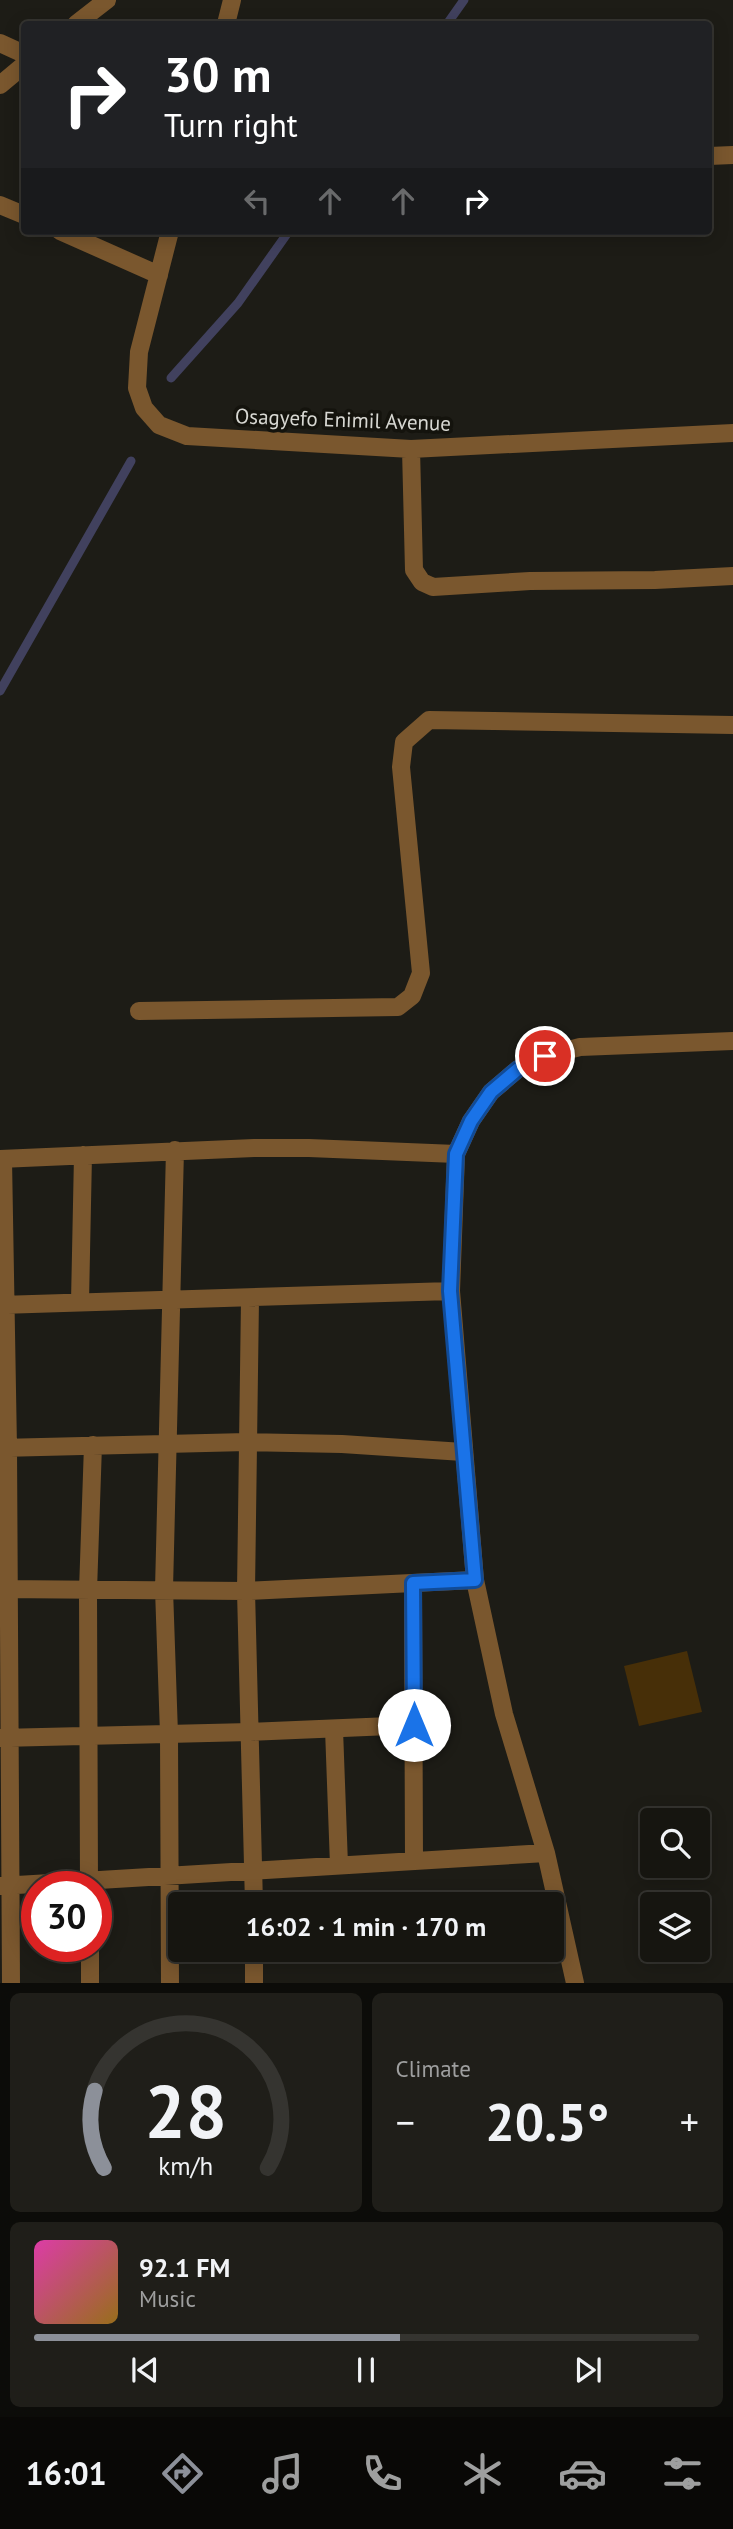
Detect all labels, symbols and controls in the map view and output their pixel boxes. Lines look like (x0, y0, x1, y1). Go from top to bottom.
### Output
text: 30 m (164, 42, 271, 106)
icon: right (49, 49, 140, 140)
text: Turn right (164, 104, 298, 146)
icon: left (238, 182, 276, 220)
icon: ahead (311, 182, 349, 220)
icon: ahead (384, 182, 422, 220)
icon: right (457, 182, 495, 220)
street label: Osagyefo Enimil Avenue (235, 402, 452, 437)
pin (515, 1026, 575, 1086)
icon: arrive (526, 1037, 564, 1075)
position arrow (377, 1688, 451, 1762)
map controls (640, 1808, 710, 1962)
button: search (640, 1808, 710, 1878)
speed limit sign: 30 (21, 1871, 112, 1962)
button: layers (640, 1892, 710, 1962)
text: 16:02 · 1 min · 170 m (246, 1910, 486, 1943)
text: Climate (396, 2054, 471, 2083)
text: 28 (144, 2065, 227, 2159)
text: 20.5° (485, 2088, 609, 2155)
text: − (396, 2097, 415, 2146)
text: + (680, 2097, 699, 2146)
text: km/h (158, 2150, 213, 2182)
text: 92.1 FM (139, 2251, 230, 2284)
text: Music (139, 2284, 196, 2313)
icon: previous (126, 2351, 164, 2389)
icon: pause (347, 2351, 385, 2389)
icon: next (569, 2351, 607, 2389)
icon: directions (158, 2449, 207, 2498)
icon: music (258, 2449, 307, 2498)
icon: phone (358, 2449, 407, 2498)
icon: climate (458, 2449, 507, 2498)
icon: car (558, 2449, 607, 2498)
icon: filters (658, 2449, 707, 2498)
text: 16:01 (26, 2452, 107, 2494)

